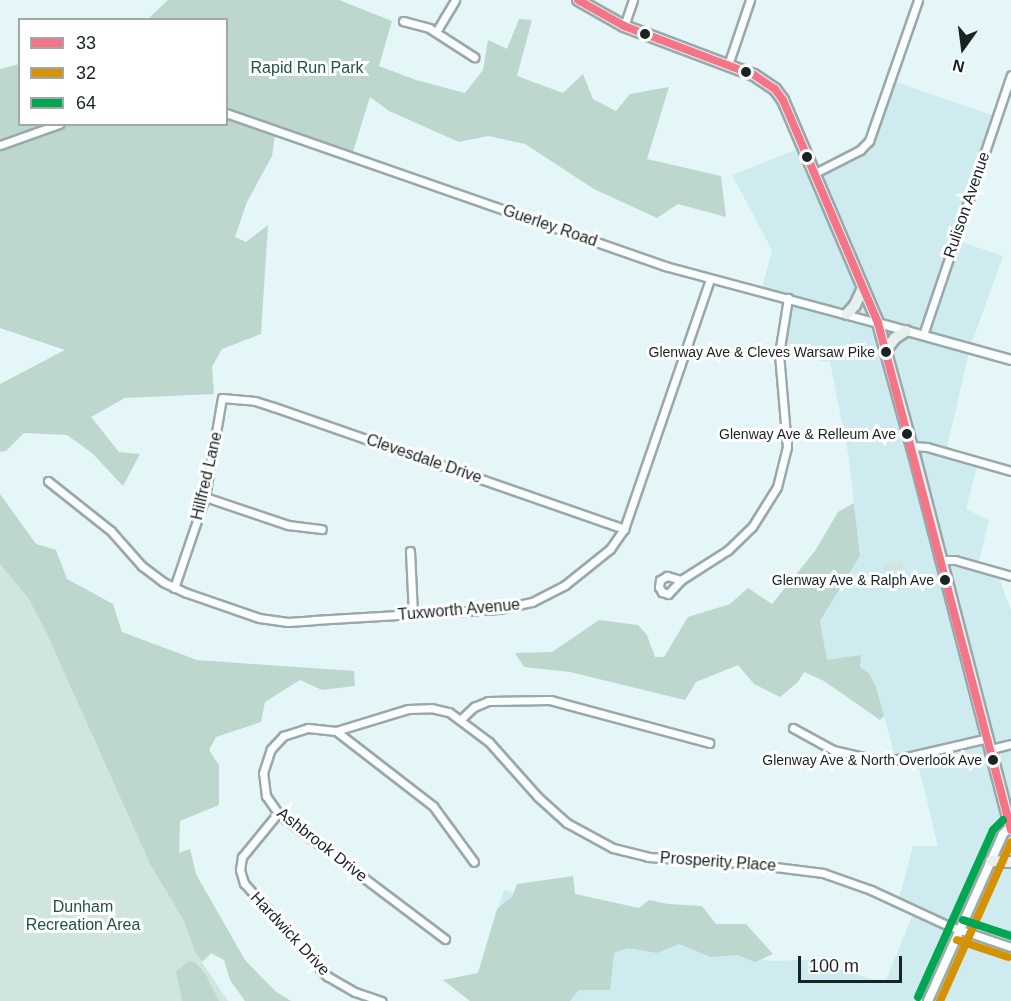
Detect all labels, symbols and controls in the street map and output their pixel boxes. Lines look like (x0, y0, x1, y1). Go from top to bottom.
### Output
legend (18, 18, 228, 126)
north arrow (933, 18, 993, 78)
unlabelled marker (639, 28, 651, 40)
text: 33 (76, 33, 96, 53)
text: N (951, 56, 966, 76)
park label: Rapid Run Park (251, 58, 363, 78)
text: 32 (76, 63, 96, 83)
unlabelled marker (740, 66, 752, 78)
text: 64 (76, 93, 96, 113)
street label: Rulison Avenue (940, 149, 994, 261)
unlabelled marker (801, 151, 813, 163)
street label: Guerley Road (500, 201, 600, 251)
place label: Glenway Ave & Cleves Warsaw Pike (648, 344, 875, 360)
marker: Glenway Ave & Cleves Warsaw Pike (880, 346, 892, 358)
place label: Glenway Ave & Relleum Ave (718, 426, 896, 442)
marker: Glenway Ave & Relleum Ave (901, 428, 913, 440)
street label: Hillfred Lane (188, 430, 226, 522)
street label: Clevesdale Drive (364, 430, 484, 488)
place label: Glenway Ave & Ralph Ave (770, 572, 934, 588)
marker: Glenway Ave & Ralph Ave (939, 574, 951, 586)
street label: Tuxworth Avenue (397, 595, 521, 625)
place label: Glenway Ave & North Overlook Ave (761, 752, 982, 768)
marker: Glenway Ave & North Overlook Ave (987, 754, 999, 766)
street label: Ashbrook Drive (273, 804, 371, 886)
street label: Prosperity Place (659, 848, 777, 876)
street label: Hardwick Drive (246, 888, 334, 980)
park label: Dunham Recreation Area (25, 897, 141, 935)
scale bar (801, 944, 904, 982)
text: 100 m (809, 956, 859, 976)

